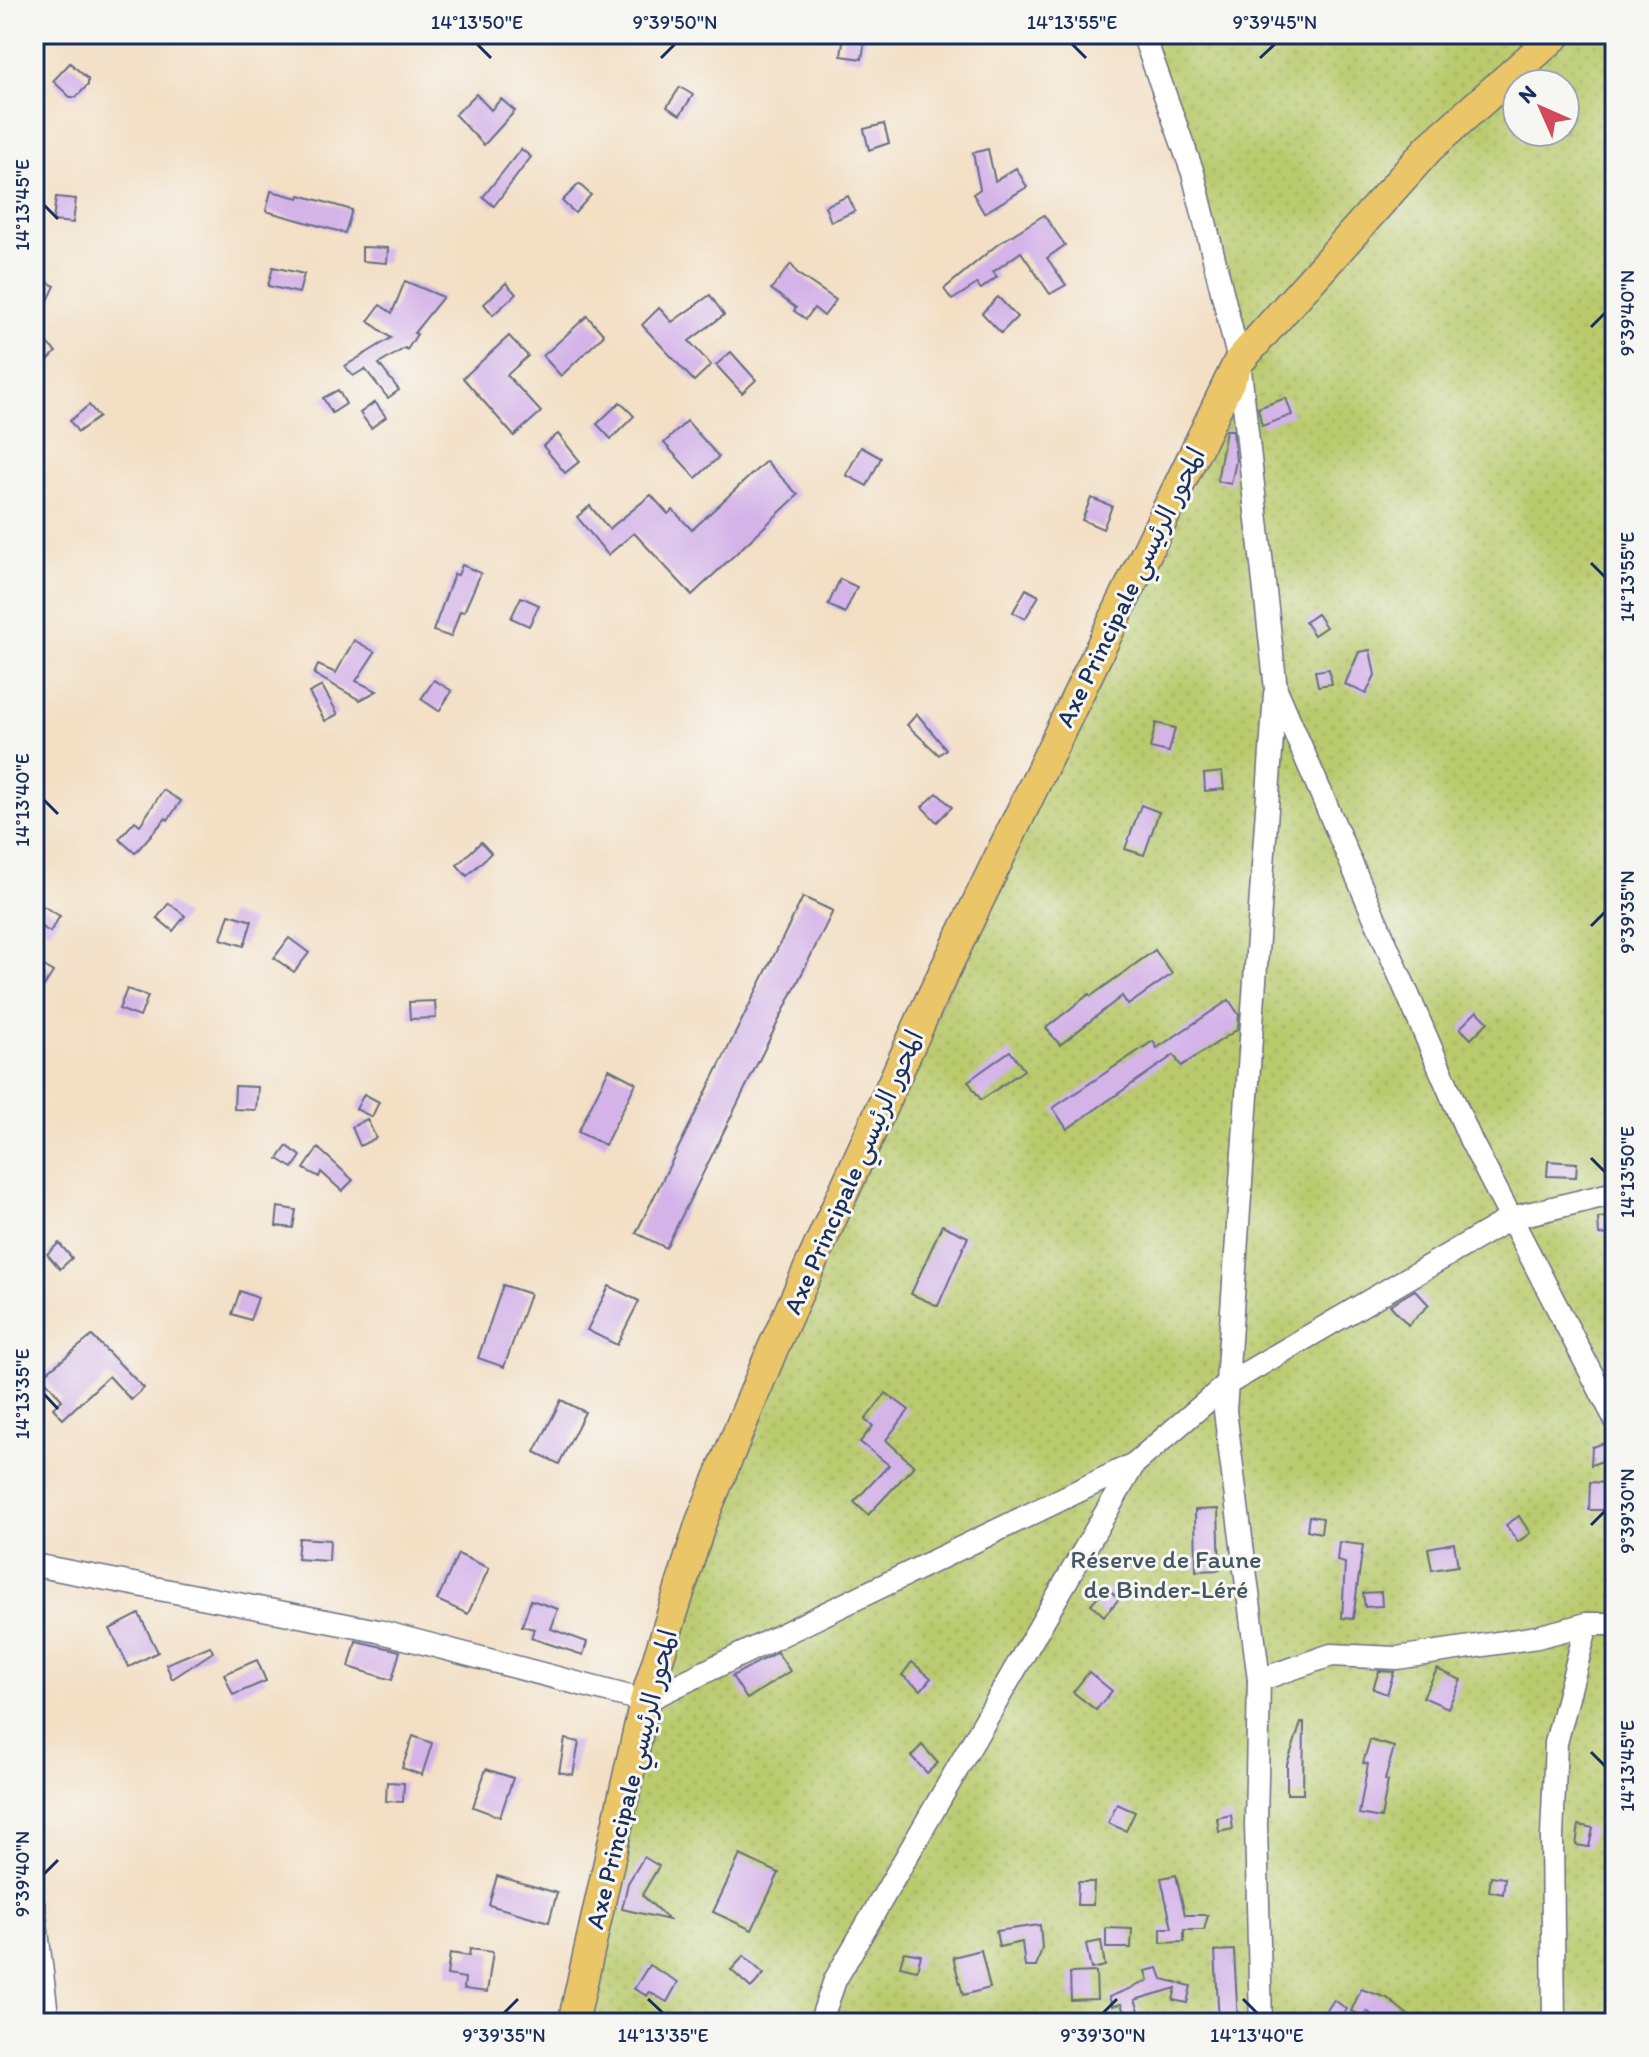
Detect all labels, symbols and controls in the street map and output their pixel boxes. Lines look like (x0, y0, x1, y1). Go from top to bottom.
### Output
text: 14°13'50"E (431, 10, 523, 34)
text: 9°39'50"N (632, 10, 718, 34)
text: 14°13'55"E (1027, 10, 1117, 34)
text: 9°39'45"N (1233, 10, 1317, 34)
north arrow (1501, 68, 1581, 148)
text: N (1512, 79, 1542, 109)
text: 14°13'45"E (10, 159, 34, 251)
text: 9°39'40"N (1615, 270, 1639, 356)
street label: Axe Principale المحور الرئيسي (1048, 442, 1218, 735)
text: 14°13'55"E (1615, 532, 1639, 622)
text: 14°13'40"E (10, 753, 34, 847)
text: 9°39'35"N (1615, 870, 1639, 954)
street label: Axe Principale المحور الرئيسي (776, 1025, 937, 1322)
text: 14°13'50"E (1615, 1126, 1639, 1218)
text: 14°13'35"E (10, 1349, 34, 1439)
text: 9°39'30"N (1615, 1468, 1639, 1554)
park label: Réserve de Faune de Binder-Léré (1070, 1543, 1262, 1605)
street label: Axe Principale المحور الرئيسي (578, 1626, 691, 1934)
text: 14°13'45"E (1615, 1720, 1639, 1812)
text: 9°39'40"N (10, 1831, 34, 1917)
text: 9°39'35"N (462, 2023, 546, 2047)
text: 14°13'35"E (618, 2023, 708, 2047)
text: 9°39'30"N (1060, 2023, 1146, 2047)
text: 14°13'40"E (1210, 2023, 1304, 2047)

